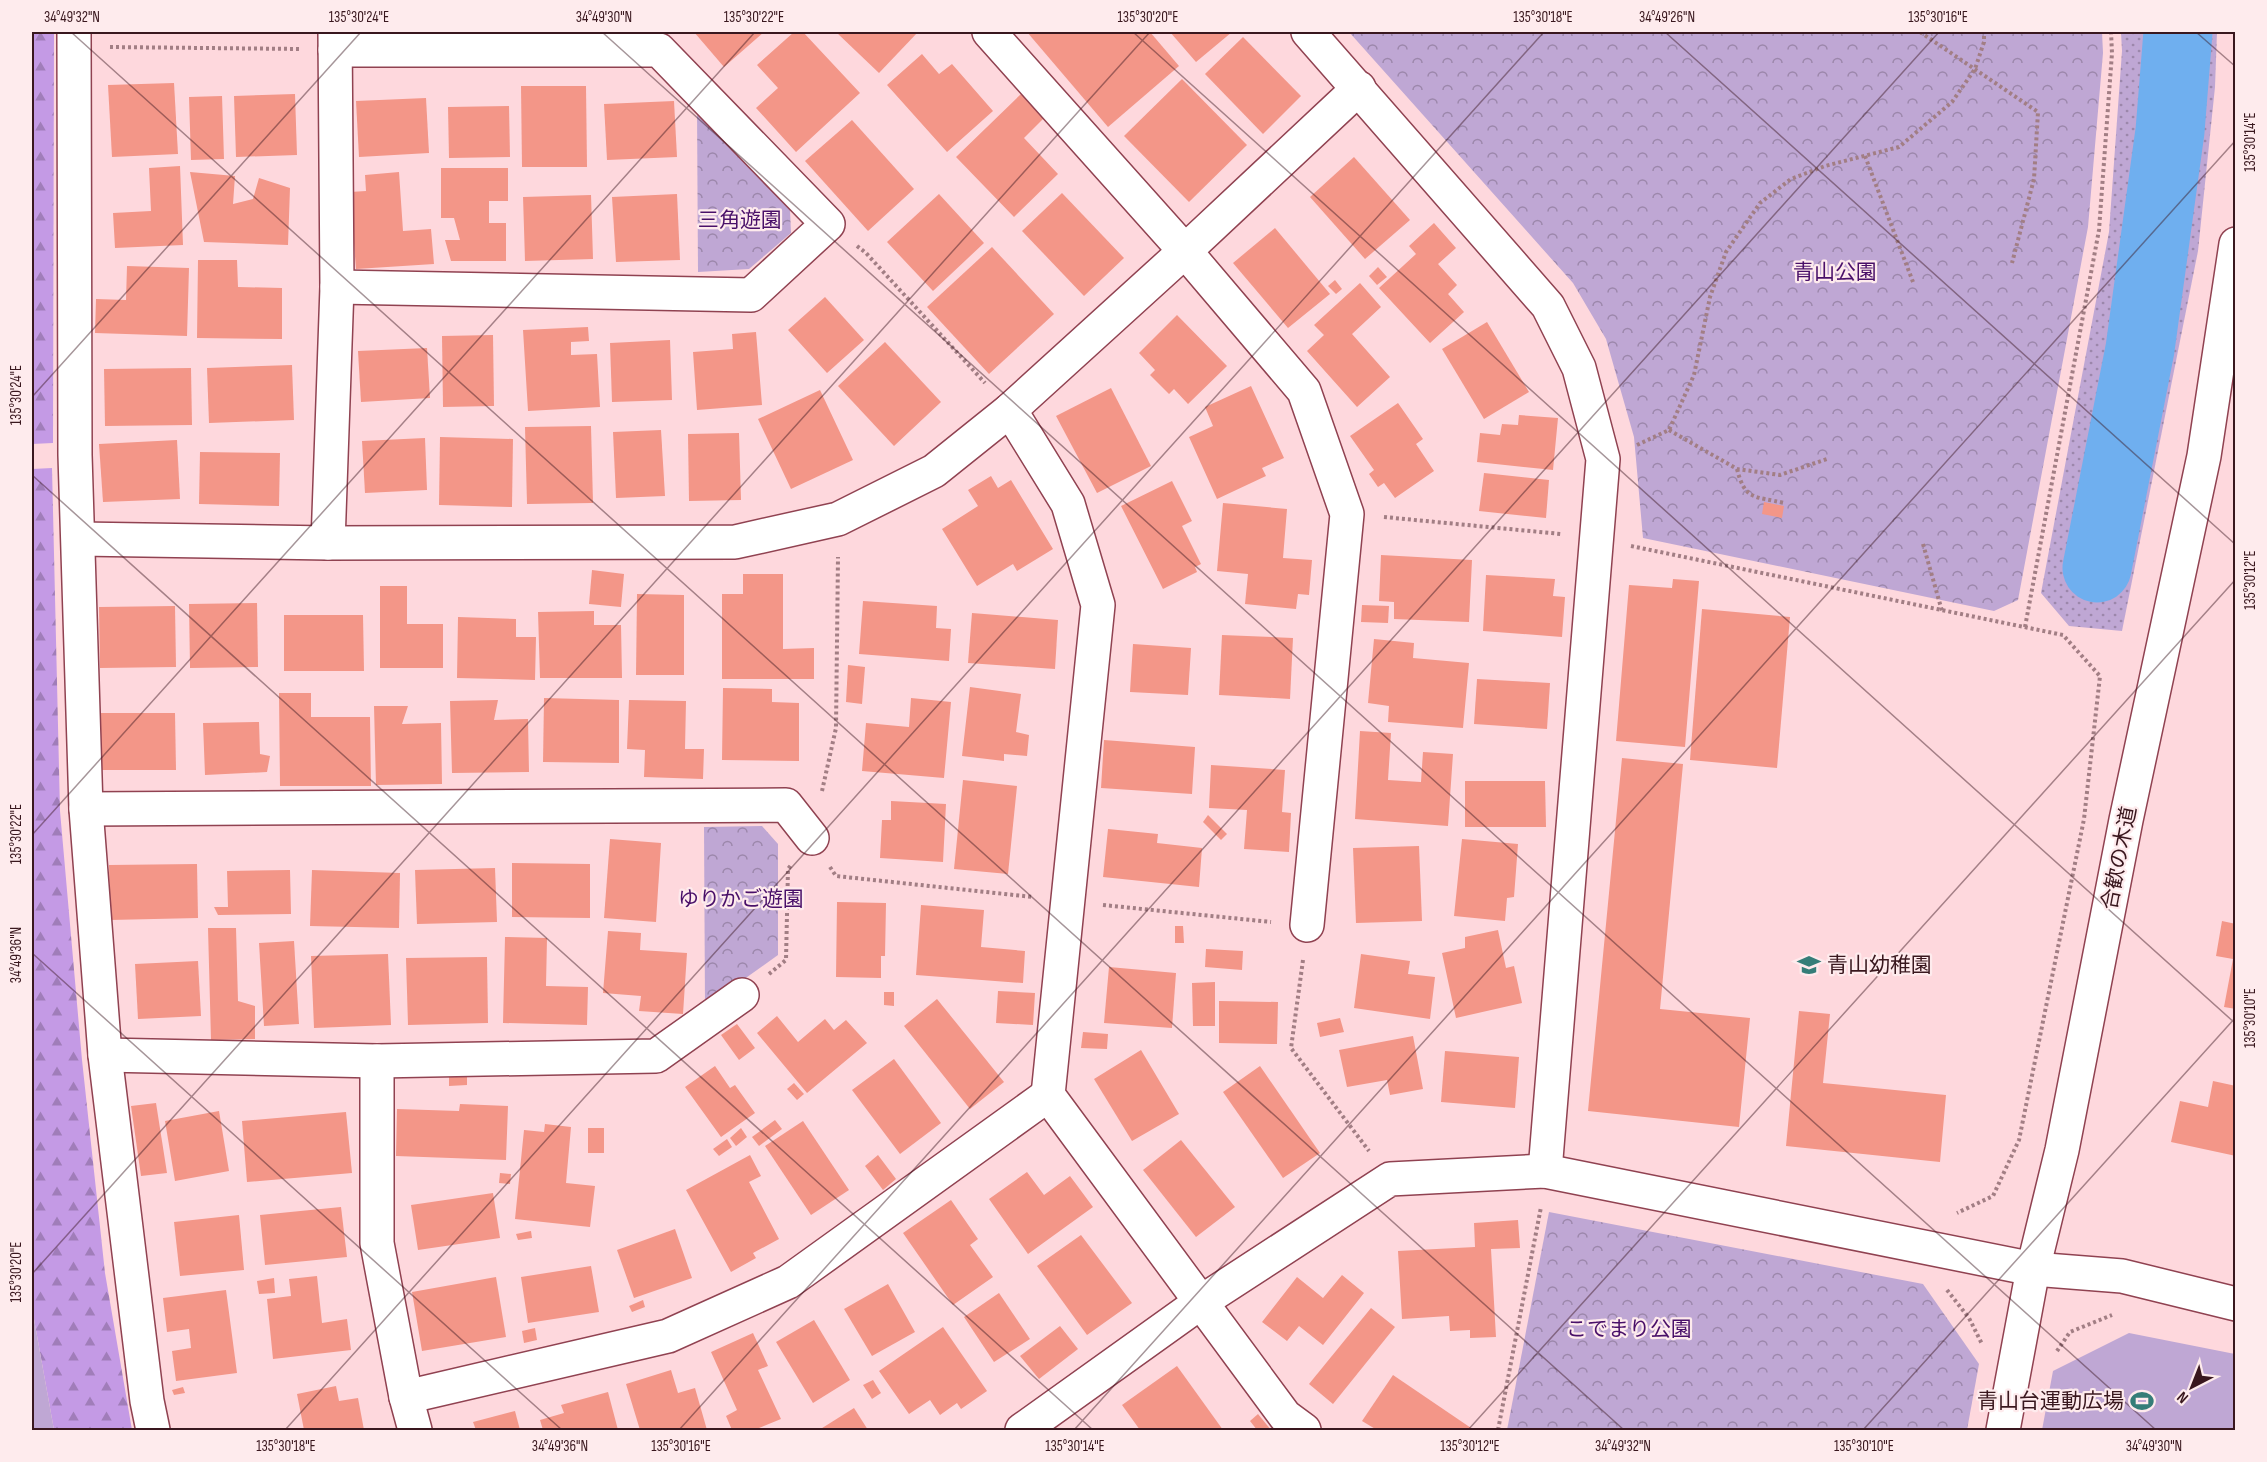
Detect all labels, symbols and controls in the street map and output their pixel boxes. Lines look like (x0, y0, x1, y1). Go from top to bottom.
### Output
text: 34°49'32"N (44, 8, 100, 27)
text: 135°30'24"E (329, 8, 389, 27)
text: 34°49'30"N (576, 8, 632, 27)
text: 135°30'22"E (724, 8, 784, 27)
text: 135°30'20"E (1118, 8, 1178, 27)
text: 135°30'18"E (1513, 8, 1573, 27)
text: 34°49'26"N (1639, 8, 1695, 27)
text: 135°30'16"E (1908, 8, 1968, 27)
text: 135°30'14"E (2241, 112, 2260, 172)
park label: 三角遊園 (698, 208, 782, 233)
park label: 青山公園 (1793, 260, 1877, 285)
text: 135°30'24"E (7, 365, 26, 425)
text: 135°30'12"E (2241, 550, 2260, 610)
text: 135°30'22"E (7, 804, 26, 864)
street label: 合歓の木道 (2097, 804, 2142, 912)
park label: ゆりかご遊園 (678, 887, 804, 912)
text: 34°49'36"N (7, 927, 26, 983)
school or university icon: 青山幼稚園 (1796, 952, 1822, 978)
place label: 青山幼稚園 (1827, 953, 1932, 978)
text: 135°30'10"E (2241, 988, 2260, 1048)
text: 135°30'20"E (7, 1242, 26, 1302)
park label: こでまり公園 (1566, 1317, 1692, 1342)
north arrow (2162, 1357, 2222, 1417)
text: N (2173, 1387, 2192, 1407)
sports icon: 青山台運動広場 (2129, 1388, 2155, 1414)
place label: 青山台運動広場 (1977, 1389, 2124, 1414)
text: 135°30'18"E (256, 1437, 316, 1456)
text: 34°49'36"N (532, 1437, 588, 1456)
text: 135°30'16"E (651, 1437, 711, 1456)
text: 135°30'14"E (1045, 1437, 1105, 1456)
text: 135°30'12"E (1440, 1437, 1500, 1456)
text: 34°49'32"N (1595, 1437, 1651, 1456)
text: 135°30'10"E (1834, 1437, 1894, 1456)
text: 34°49'30"N (2126, 1437, 2182, 1456)

